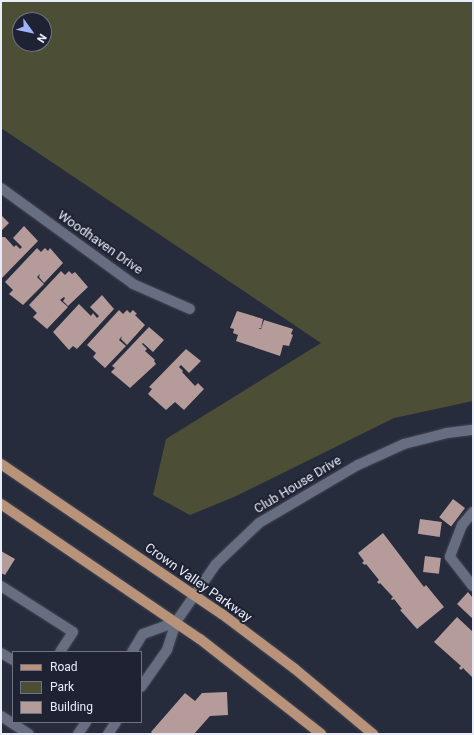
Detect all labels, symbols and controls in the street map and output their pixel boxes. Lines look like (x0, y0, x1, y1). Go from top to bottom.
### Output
north arrow (12, 12, 52, 52)
text: N (34, 31, 49, 45)
street label: Woodhaven Drive (54, 208, 146, 278)
street label: Club House Drive (251, 453, 345, 517)
street label: Crown Valley Parkway (142, 540, 254, 626)
legend (12, 651, 142, 723)
text: Road (50, 660, 78, 674)
text: Park (50, 680, 74, 694)
text: Building (50, 700, 93, 714)

